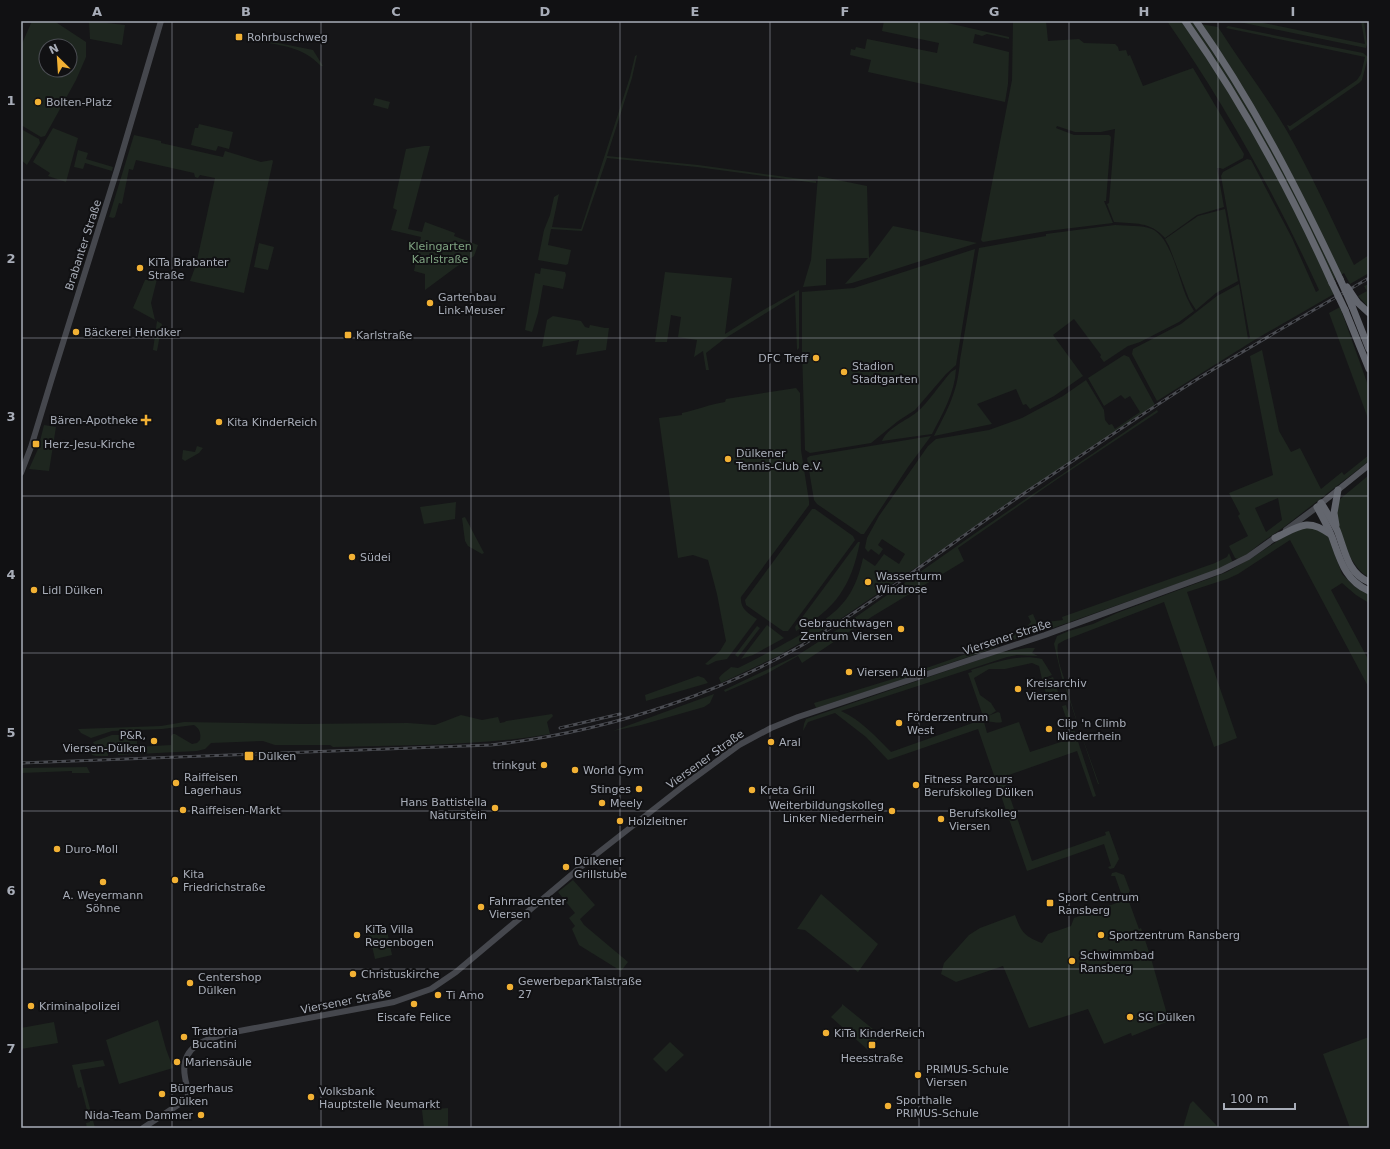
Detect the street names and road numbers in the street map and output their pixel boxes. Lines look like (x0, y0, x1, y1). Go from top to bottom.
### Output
street label: Brabanter Straße (63, 198, 104, 292)
street label: Viersener Straße (961, 617, 1053, 658)
street label: Viersener Straße (664, 727, 747, 792)
street label: Viersener Straße (300, 986, 393, 1017)

